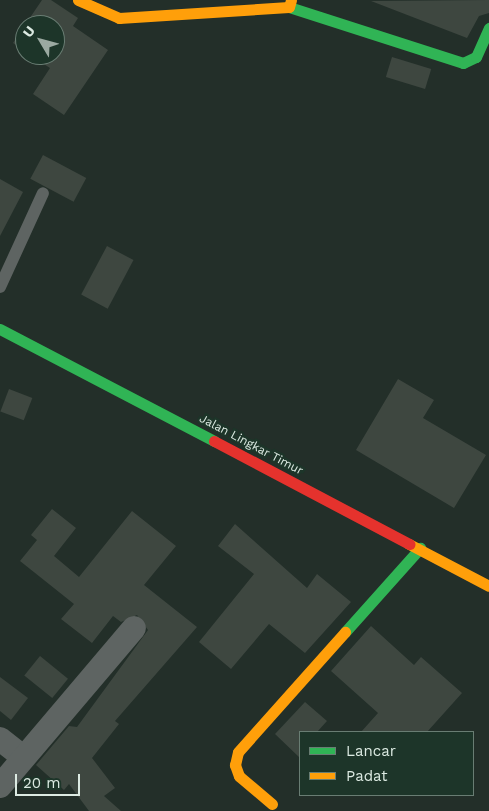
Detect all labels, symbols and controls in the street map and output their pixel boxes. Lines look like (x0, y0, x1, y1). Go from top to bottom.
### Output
north arrow (15, 15, 65, 65)
text: U (19, 23, 38, 40)
street label: Jalan Lingkar Timur (196, 411, 306, 479)
legend (299, 731, 474, 796)
text: Lancar (346, 742, 396, 760)
scale bar (18, 764, 82, 796)
text: Padat (346, 767, 388, 785)
text: 20 m (23, 774, 61, 792)

